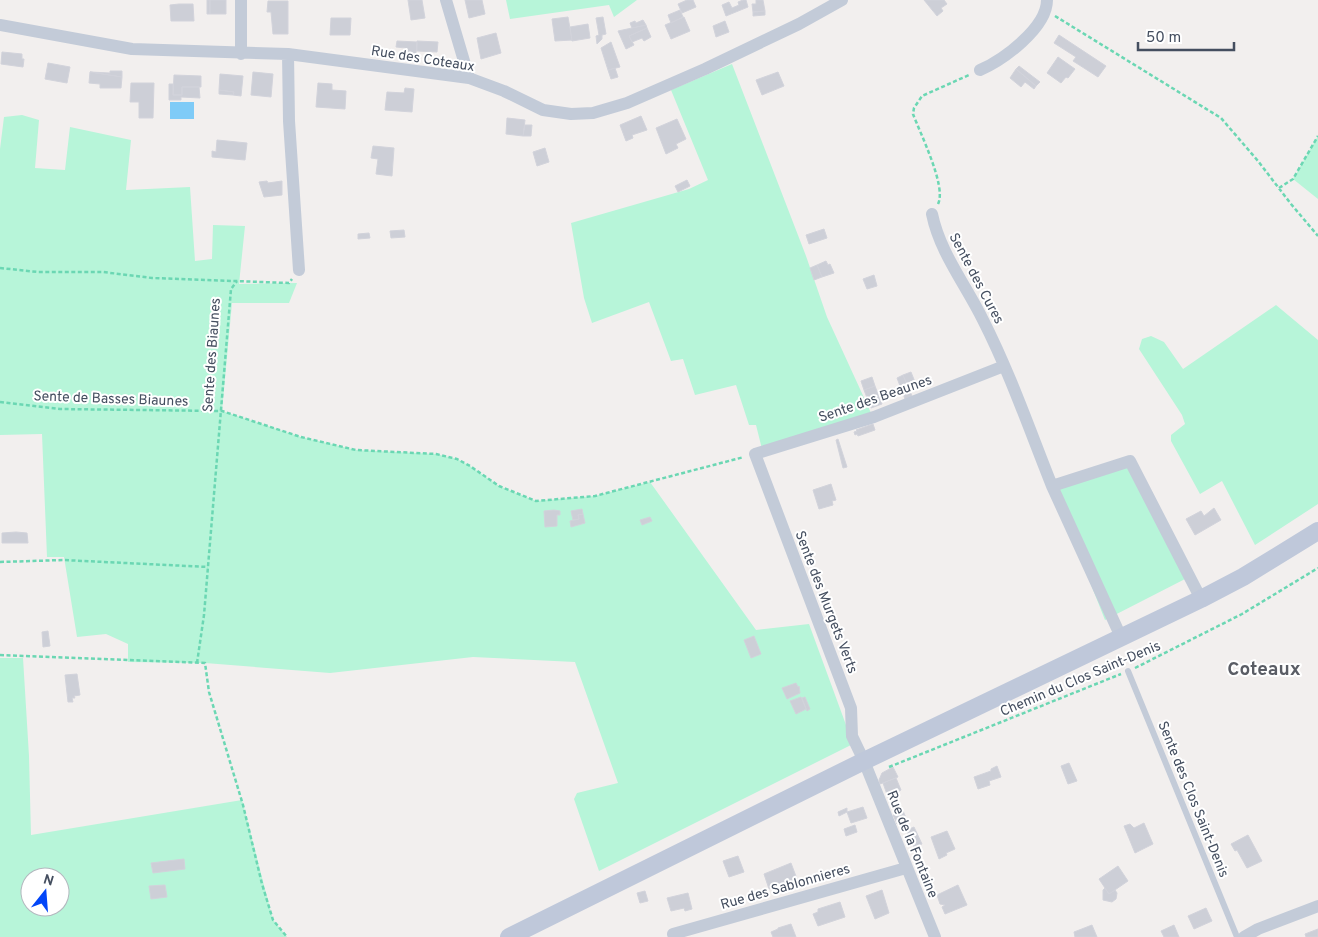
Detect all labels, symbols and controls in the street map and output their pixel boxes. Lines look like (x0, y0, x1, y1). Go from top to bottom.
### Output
scale bar (1138, 20, 1234, 52)
text: 50 m (1146, 29, 1181, 48)
street label: Rue des Coteaux (370, 43, 476, 76)
street label: Sente des Cures (945, 230, 1007, 327)
street label: Sente des Biaunes (200, 297, 225, 413)
street label: Sente des Beaunes (817, 372, 934, 427)
street label: Sente de Basses Biaunes (33, 388, 189, 411)
street label: Sente des Murgets Verts (791, 529, 861, 676)
street label: Chemin du Clos Saint-Denis (998, 638, 1163, 721)
district label: Coteaux (1227, 658, 1301, 682)
street label: Sente des Clos Saint-Denis (1153, 719, 1232, 880)
street label: Rue de la Fontaine (882, 788, 941, 901)
street label: Rue des Sablonnieres (719, 861, 852, 914)
north arrow (20, 867, 70, 917)
text: N (41, 871, 56, 891)

